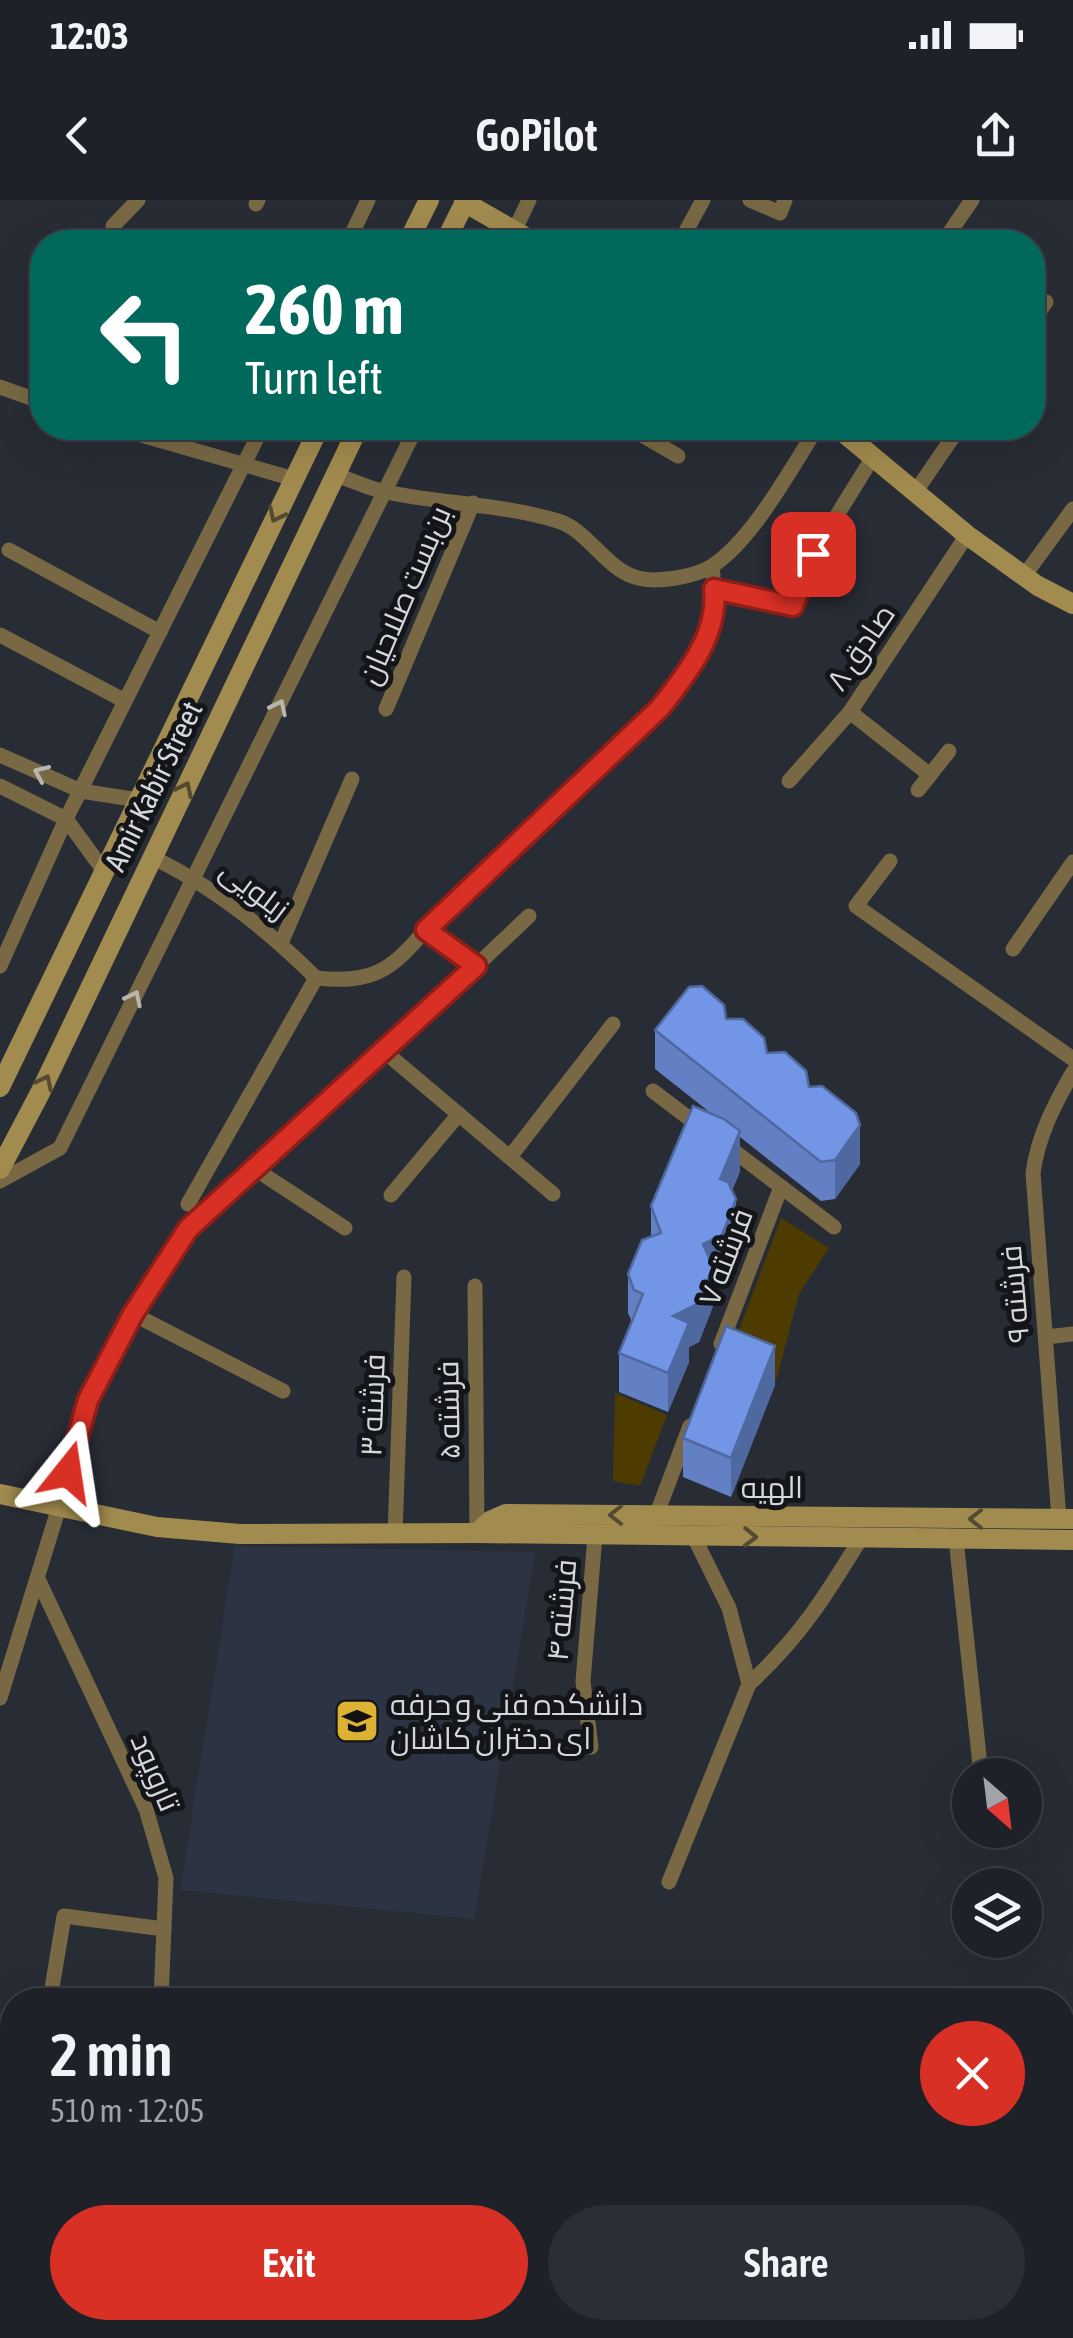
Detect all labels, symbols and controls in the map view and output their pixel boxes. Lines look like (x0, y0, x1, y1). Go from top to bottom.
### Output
text: 12:03 (50, 14, 129, 57)
icon: back (50, 108, 105, 163)
icon: share (968, 108, 1023, 163)
text: GoPilot (475, 109, 598, 161)
text: 260 m (245, 269, 404, 349)
icon: left (80, 270, 210, 400)
text: Turn left (245, 352, 383, 404)
street label: بن‌بست صلاحیان (351, 501, 459, 690)
one-way arrow (269, 505, 288, 523)
pin (771, 512, 856, 597)
icon: arrive (786, 527, 841, 582)
street label: صادق ۸ (819, 597, 903, 698)
street label: Amir Kabir Street (97, 696, 209, 876)
one-way arrow (267, 699, 286, 717)
one-way arrow (33, 765, 51, 785)
one-way arrow (172, 781, 192, 799)
street label: زیلویی (213, 852, 296, 927)
one-way arrow (122, 990, 142, 1008)
one-way arrow (33, 1075, 52, 1093)
street label: فرشته ۷ (691, 1204, 760, 1311)
street label: فرشته ۹ (993, 1244, 1036, 1344)
street label: فرشته ۳ (353, 1353, 392, 1457)
street label: فرشته ۵ (430, 1360, 467, 1460)
position arrow (16, 1420, 120, 1524)
street label: الهیه (741, 1470, 803, 1506)
one-way arrow (607, 1504, 622, 1526)
one-way arrow (967, 1508, 982, 1530)
one-way arrow (742, 1526, 758, 1548)
street label: فرشته ۴ (540, 1558, 583, 1662)
place label: دانشکده فنی و حرفه ای دختران کاشان (390, 1687, 643, 1756)
school or university icon: دانشکده فنی و حرفه ای دختران کاشان (334, 1698, 380, 1744)
street label: تاروپود (122, 1728, 187, 1817)
north arrow (952, 1758, 1042, 1848)
map controls (952, 1758, 1042, 1958)
button: layers (952, 1868, 1042, 1958)
text: 2 min (50, 2020, 173, 2089)
button: close (920, 2021, 1025, 2126)
text: 510 m · 12:05 (50, 2092, 205, 2129)
button: Exit (50, 2205, 528, 2320)
button: Share (548, 2205, 1025, 2320)

